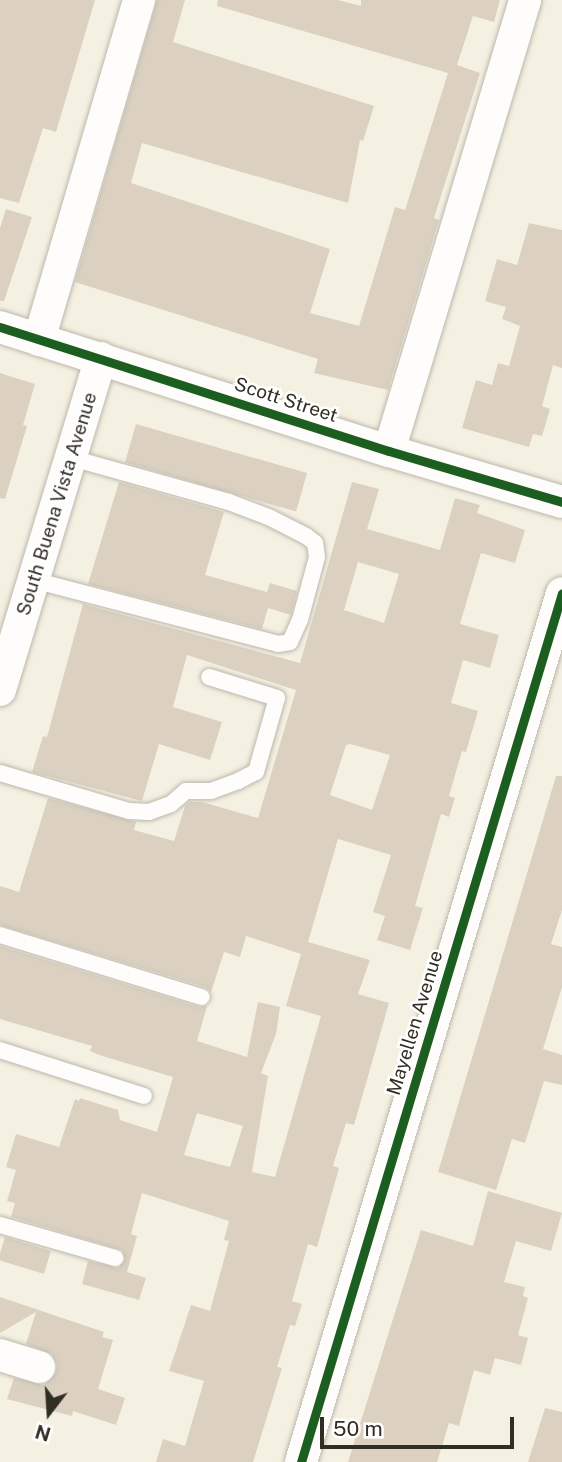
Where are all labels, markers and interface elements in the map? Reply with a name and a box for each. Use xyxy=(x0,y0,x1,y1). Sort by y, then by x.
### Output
street label: Scott Street xyxy=(231,373,341,427)
street label: South Buena Vista Avenue xyxy=(12,389,102,619)
street label: Mayellen Avenue xyxy=(382,948,448,1098)
north arrow xyxy=(14,1378,84,1448)
scale bar xyxy=(324,1402,518,1446)
text: 50 m xyxy=(333,1416,383,1441)
text: N xyxy=(33,1420,53,1446)

